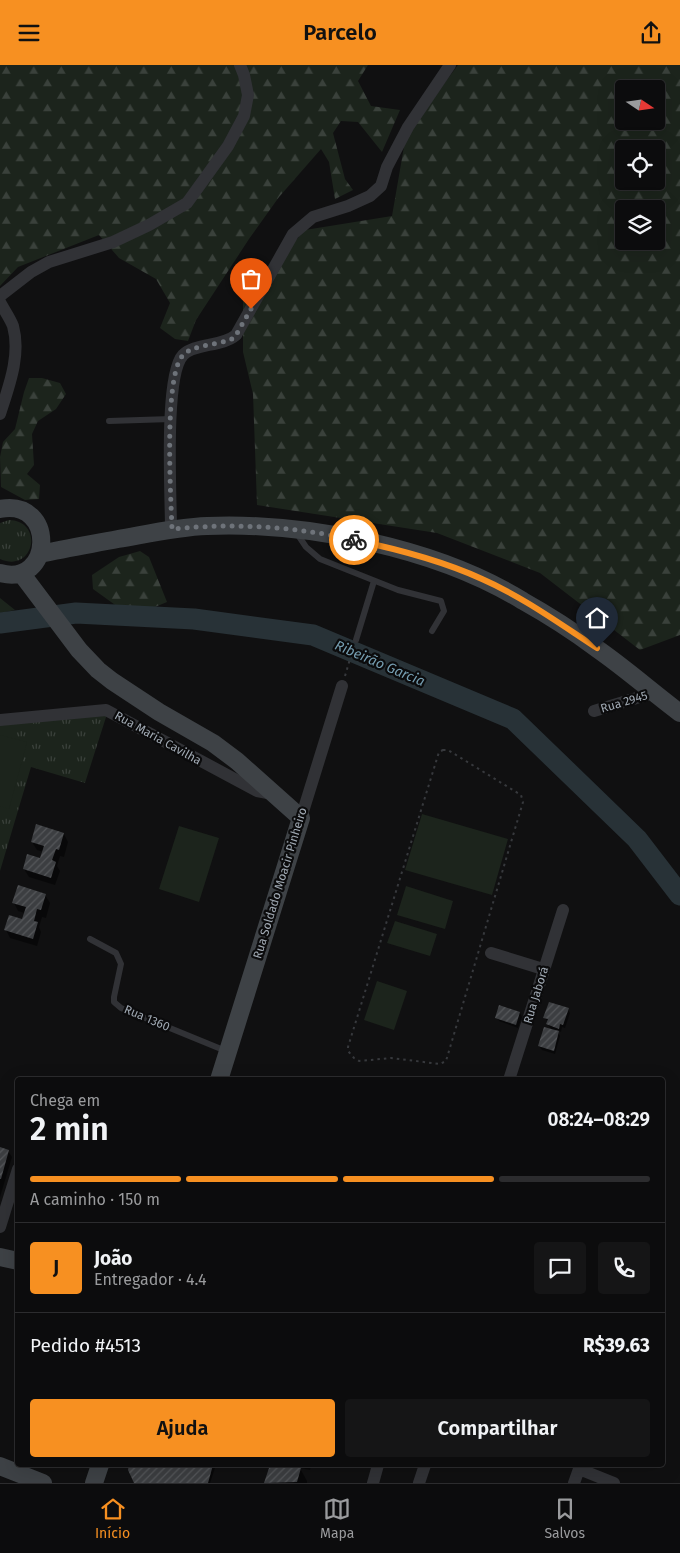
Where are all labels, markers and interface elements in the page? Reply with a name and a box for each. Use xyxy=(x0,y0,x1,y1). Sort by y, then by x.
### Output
icon: menu xyxy=(15,19,43,47)
text: Parcelo xyxy=(303,19,377,46)
icon: share xyxy=(637,19,665,47)
north arrow xyxy=(615,80,665,130)
map controls xyxy=(615,80,665,250)
button: locate xyxy=(615,140,665,190)
button: layers xyxy=(615,200,665,250)
pin xyxy=(230,258,272,309)
icon: bag xyxy=(237,265,265,293)
courier xyxy=(329,515,379,565)
icon: bike xyxy=(340,526,368,554)
pin xyxy=(576,597,618,648)
icon: home xyxy=(583,604,611,632)
water label: Ribeirão Garcia xyxy=(332,637,427,690)
street label: Rua 2945 xyxy=(599,688,649,716)
street label: Rua Maria Cavilha xyxy=(112,708,204,768)
street label: Rua Soldado Moacir Pinheiro xyxy=(250,806,310,960)
street label: Rua Jaborá xyxy=(521,965,551,1025)
street label: Rua 1360 xyxy=(122,1002,172,1034)
text: Chega em xyxy=(30,1091,100,1110)
text: 08:24–08:29 xyxy=(547,1108,650,1131)
text: 2 min xyxy=(30,1110,109,1148)
text: A caminho · 150 m xyxy=(30,1190,160,1209)
button: chat xyxy=(534,1242,586,1294)
button: phone xyxy=(598,1242,650,1294)
text: João xyxy=(94,1247,132,1270)
text: J xyxy=(53,1256,59,1279)
text: Entregador · 4.4 xyxy=(94,1270,206,1289)
text: Pedido #4513 xyxy=(30,1334,141,1357)
text: R$39.63 xyxy=(583,1334,650,1357)
button: Ajuda xyxy=(30,1399,335,1457)
button: Compartilhar xyxy=(345,1399,650,1457)
tab: Início xyxy=(95,1495,130,1542)
tab: Mapa xyxy=(320,1495,354,1542)
tab: Salvos xyxy=(544,1495,585,1542)

